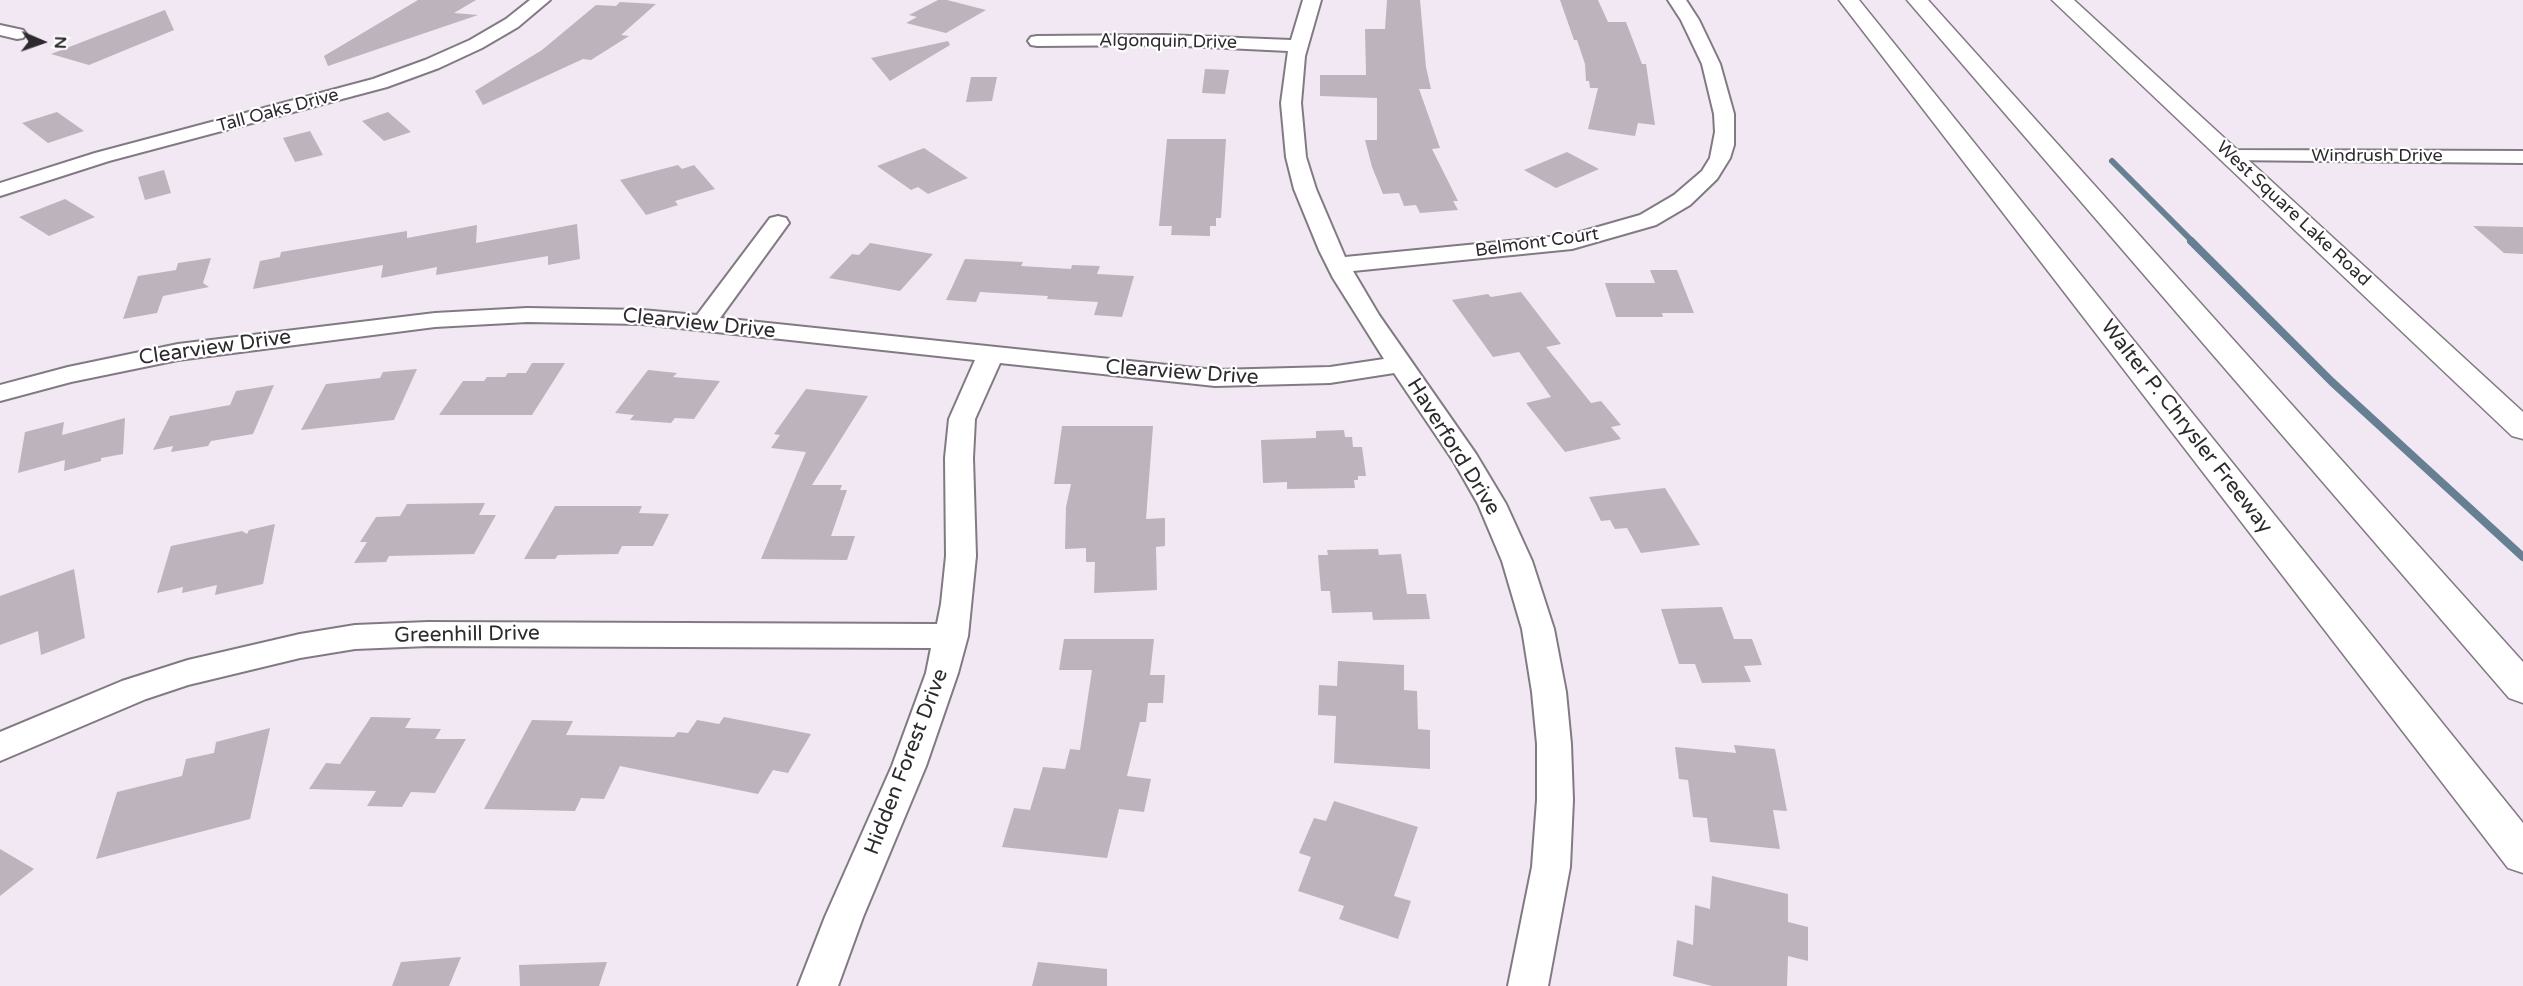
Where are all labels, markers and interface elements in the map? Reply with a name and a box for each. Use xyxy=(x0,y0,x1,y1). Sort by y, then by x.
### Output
north arrow xyxy=(12,12,72,72)
street label: Algonquin Drive xyxy=(1099,30,1237,54)
text: N xyxy=(50,36,70,49)
street label: Tall Oaks Drive xyxy=(215,84,341,138)
street label: West Square Lake Road xyxy=(2211,137,2375,291)
street label: Windrush Drive xyxy=(2311,145,2443,167)
street label: Belmont Court xyxy=(1474,224,1600,262)
street label: Clearview Drive xyxy=(621,303,777,345)
street label: Walter P. Chrysler Freeway xyxy=(2095,315,2277,539)
street label: Clearview Drive xyxy=(137,325,293,371)
street label: Clearview Drive xyxy=(1105,355,1259,391)
street label: Haverford Drive xyxy=(1401,374,1505,520)
street label: Greenhill Drive xyxy=(394,621,540,649)
street label: Hidden Forest Drive xyxy=(860,666,954,858)

